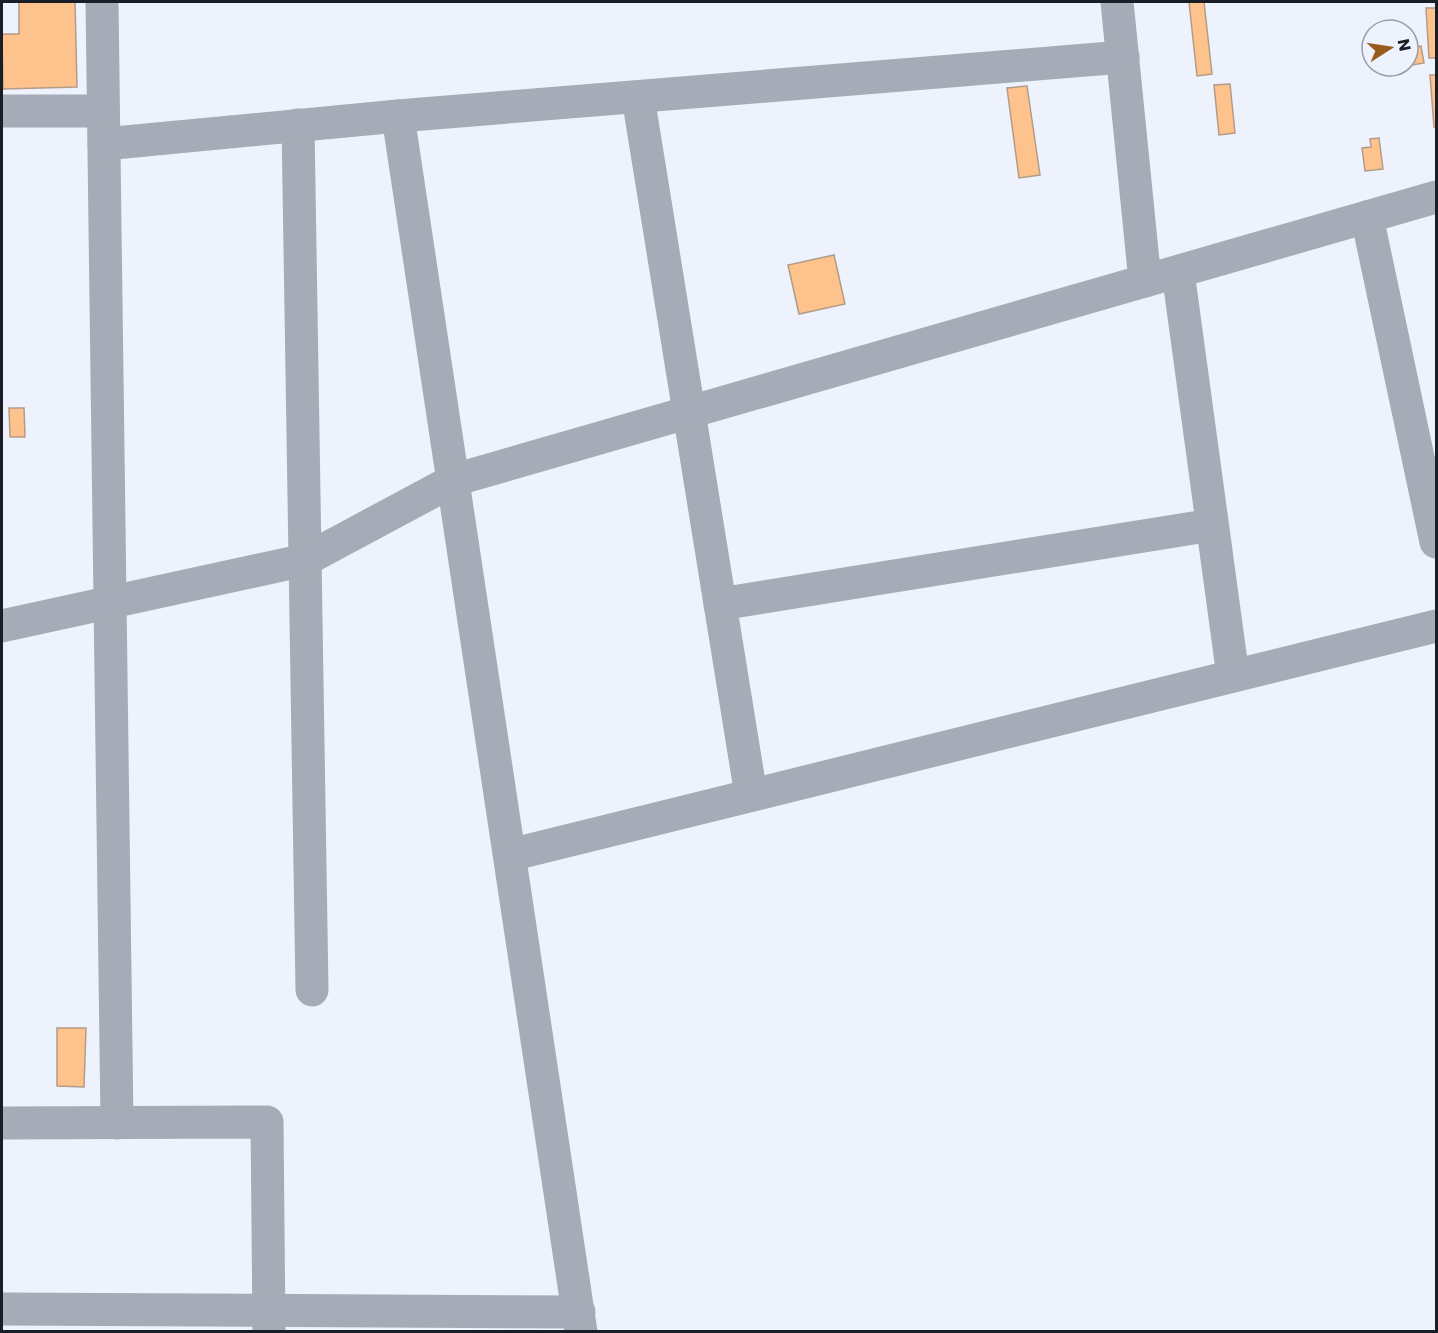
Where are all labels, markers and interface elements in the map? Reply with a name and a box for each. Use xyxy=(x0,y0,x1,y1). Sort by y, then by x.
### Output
north arrow xyxy=(1360,18,1420,78)
text: N xyxy=(1392,37,1417,53)

